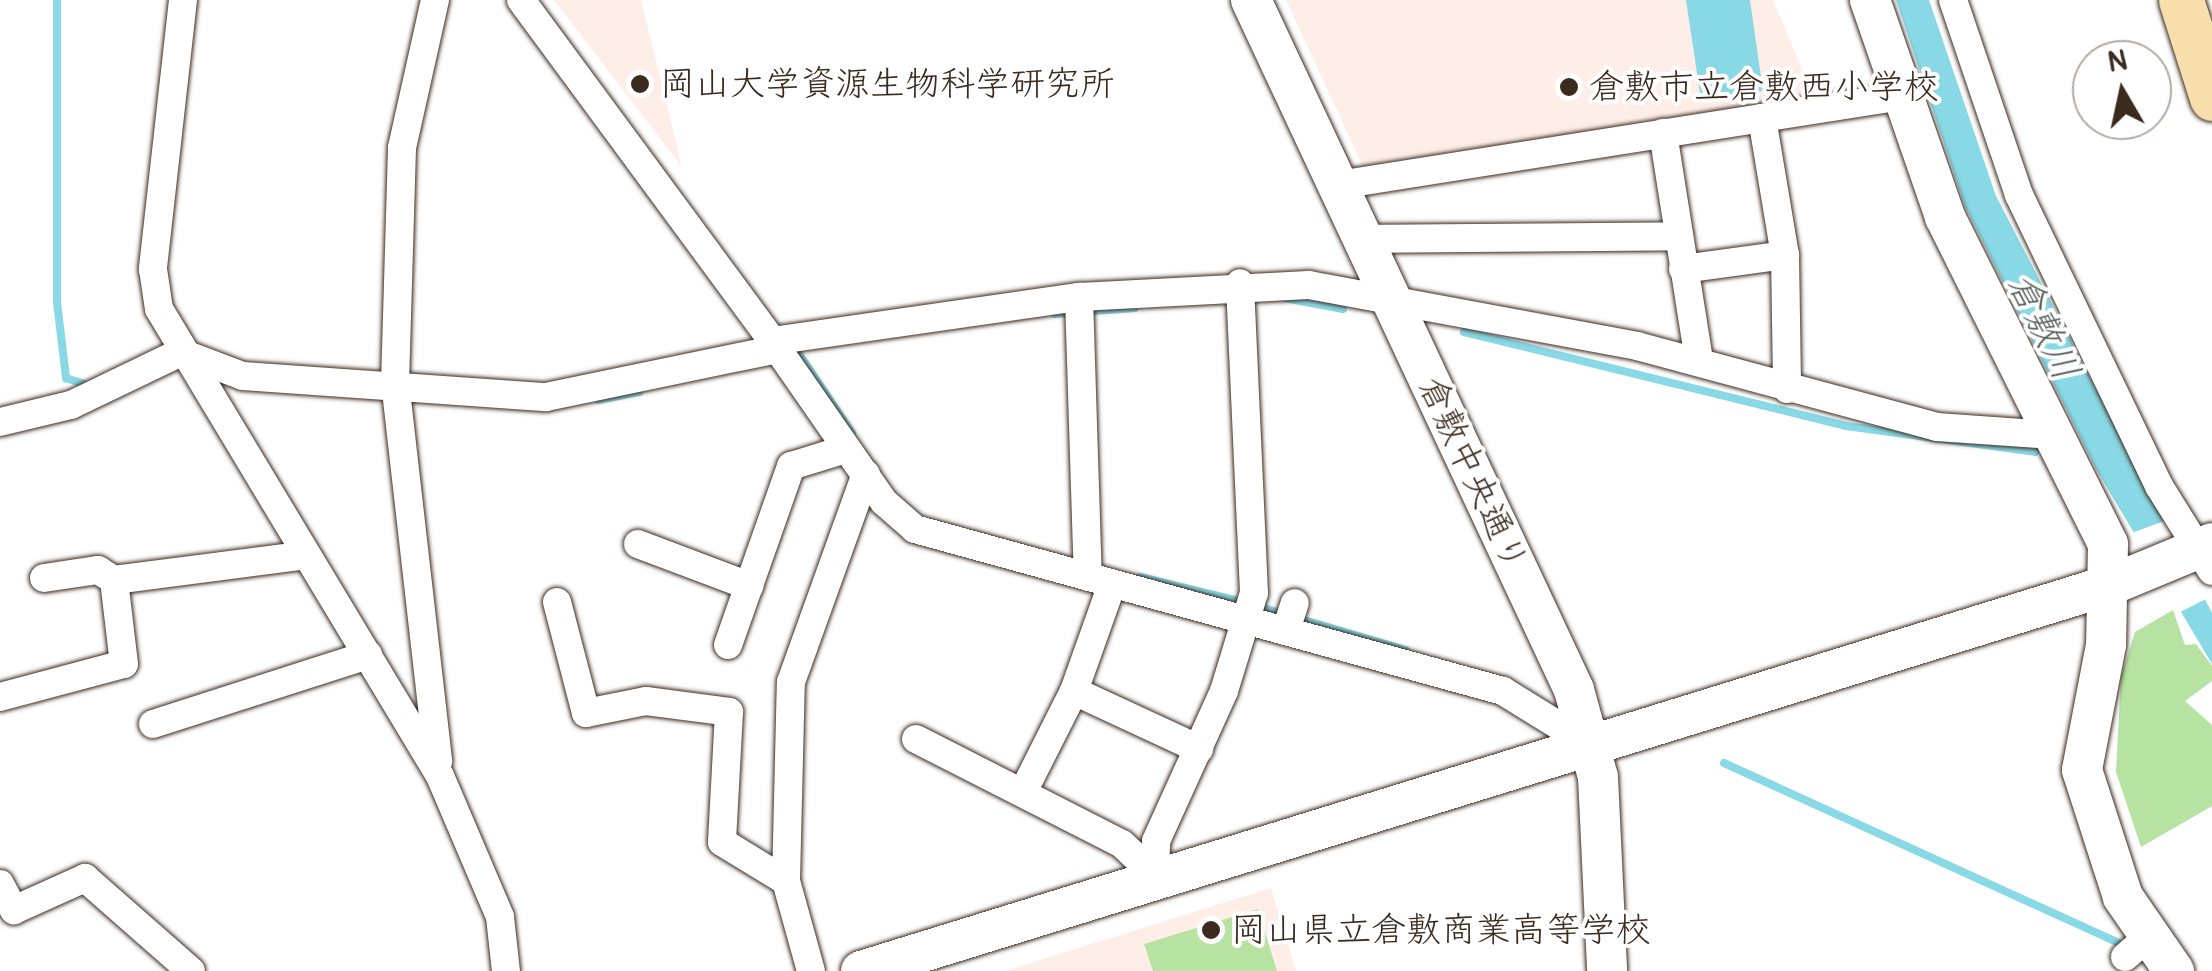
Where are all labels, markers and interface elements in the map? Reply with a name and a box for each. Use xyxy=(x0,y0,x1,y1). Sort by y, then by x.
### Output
north arrow xyxy=(2072,40,2172,140)
text: N xyxy=(2105,43,2130,81)
place label: 岡山大学資源生物科学研究所 xyxy=(660,63,1115,105)
place label: 倉敷市立倉敷西小学校 xyxy=(1589,66,1939,108)
marker: 岡山大学資源生物科学研究所 xyxy=(629,73,651,95)
marker: 倉敷市立倉敷西小学校 xyxy=(1558,76,1580,98)
water label: 倉敷川 xyxy=(1998,266,2088,388)
street label: 倉敷中央通り xyxy=(1410,370,1536,578)
place label: 岡山県立倉敷商業高等学校 xyxy=(1231,909,1651,951)
marker: 岡山県立倉敷商業高等学校 xyxy=(1200,919,1222,941)

